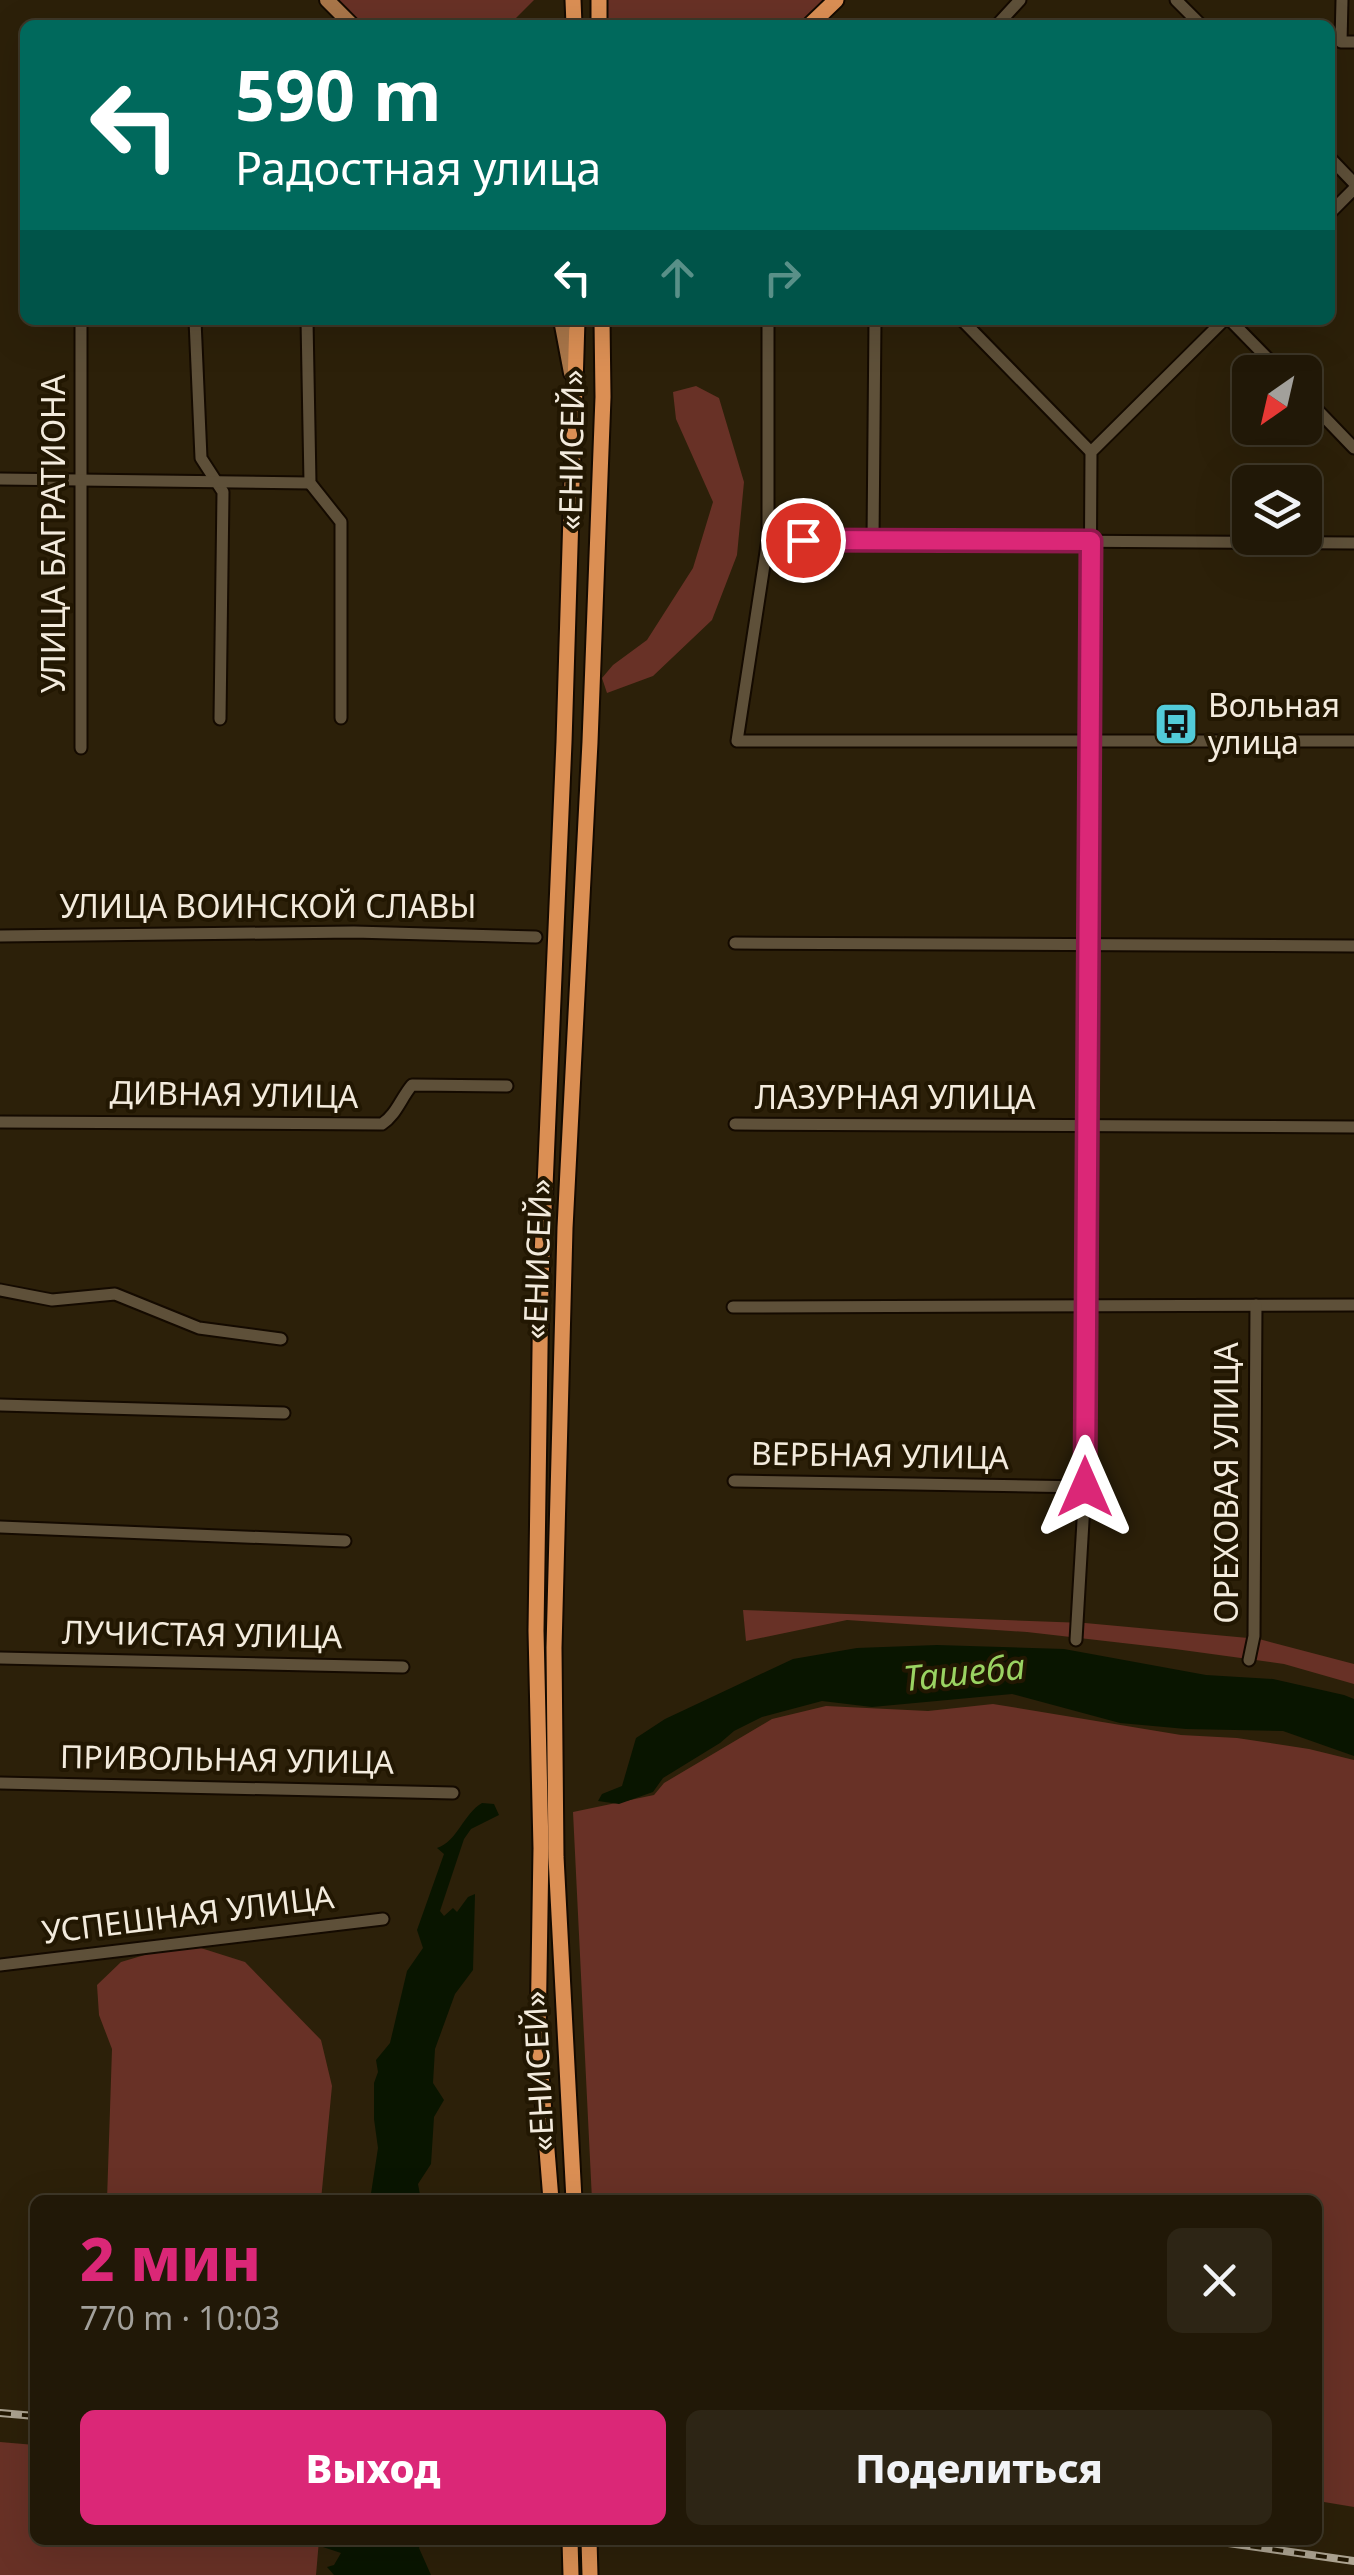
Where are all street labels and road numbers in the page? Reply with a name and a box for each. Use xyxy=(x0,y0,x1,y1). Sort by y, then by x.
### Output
street label: «ЕНИСЕЙ» xyxy=(548,369,593,531)
street label: УЛИЦА БАГРАТИОНА xyxy=(31,374,74,693)
street label: УЛИЦА ВОИНСКОЙ СЛАВЫ xyxy=(60,884,476,927)
street label: ДИВНАЯ УЛИЦА xyxy=(109,1070,359,1117)
street label: ЛАЗУРНАЯ УЛИЦА xyxy=(755,1075,1036,1118)
street label: «ЕНИСЕЙ» xyxy=(512,1178,561,1340)
street label: ОРЕХОВАЯ УЛИЦА xyxy=(1204,1342,1247,1624)
street label: ВЕРБНАЯ УЛИЦА xyxy=(751,1431,1010,1478)
street label: ЛУЧИСТАЯ УЛИЦА xyxy=(61,1610,343,1657)
street label: ПРИВОЛЬНАЯ УЛИЦА xyxy=(60,1734,395,1783)
street label: УСПЕШНАЯ УЛИЦА xyxy=(39,1874,337,1953)
street label: «ЕНИСЕЙ» xyxy=(512,1990,563,2152)

